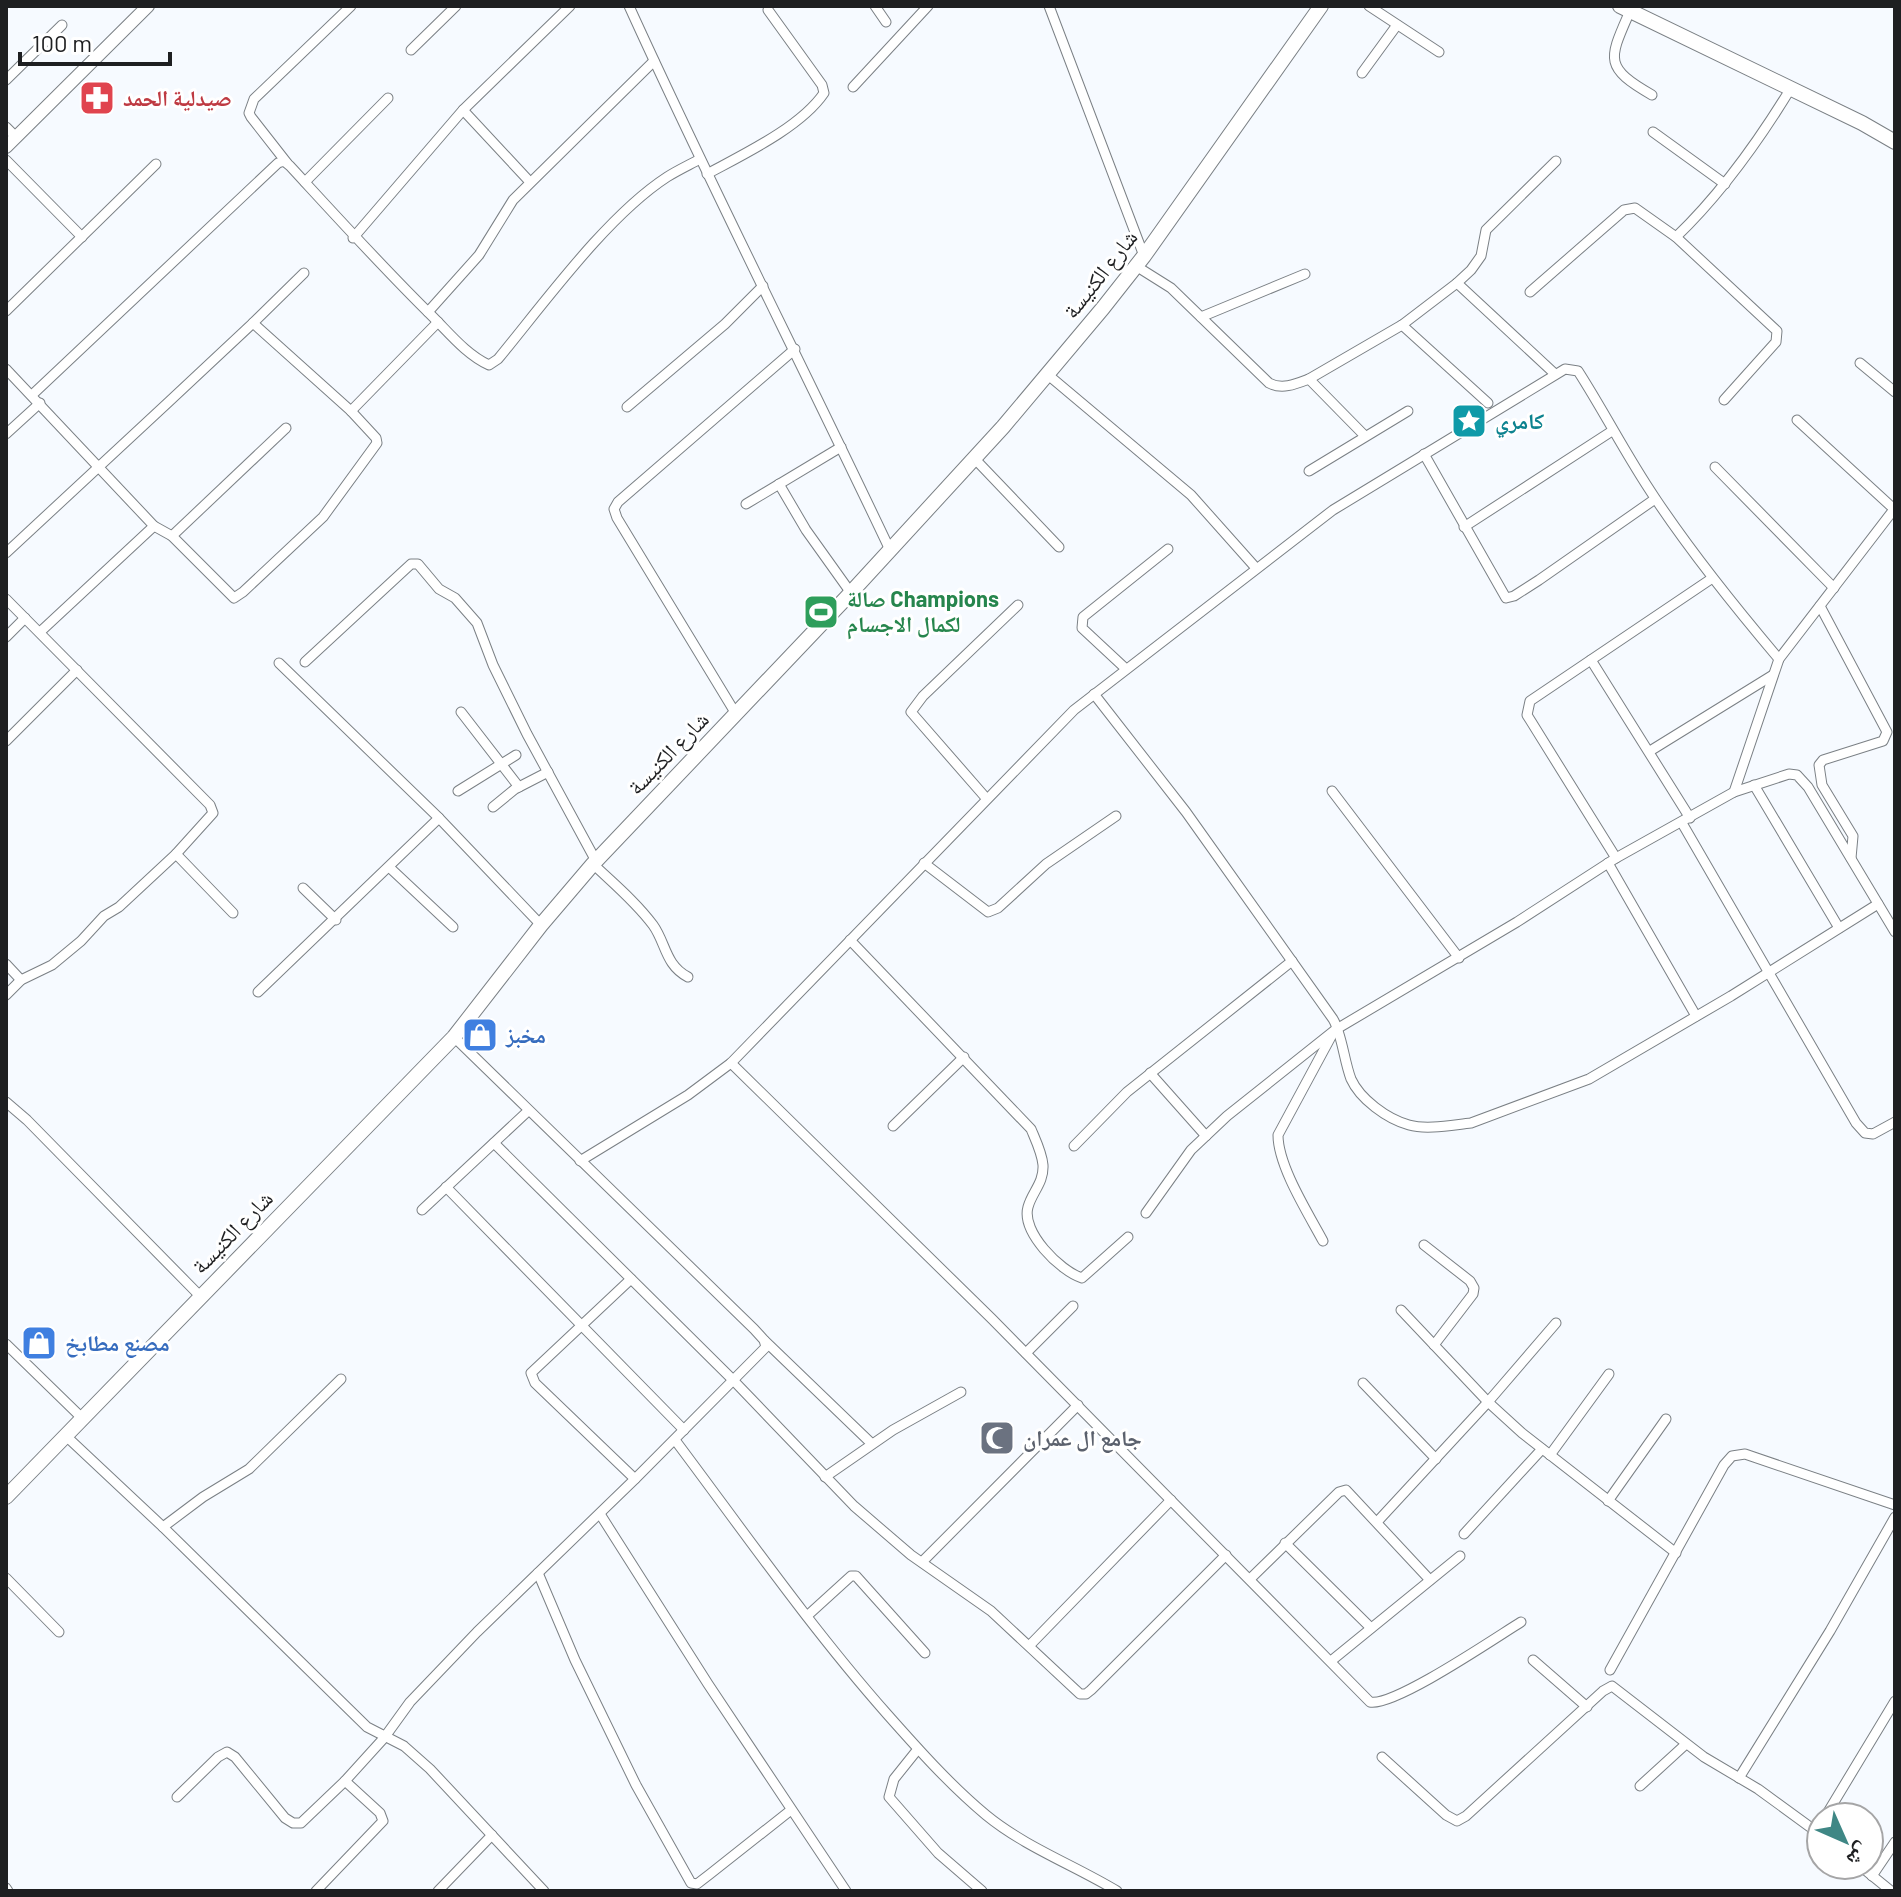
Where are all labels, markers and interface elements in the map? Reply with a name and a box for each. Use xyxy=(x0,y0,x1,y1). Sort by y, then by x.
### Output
scale bar xyxy=(20,16,170,66)
text: 100 m xyxy=(32,28,92,57)
pharmacy icon: صيدلية الحمد xyxy=(78,79,116,117)
place label: صيدلية الحمد xyxy=(123,84,232,111)
street label: شارع الكنيسة xyxy=(1057,224,1143,324)
place icon: كامري xyxy=(1450,402,1488,440)
place label: كامري xyxy=(1495,407,1544,438)
place label: صالة Champions لكمال الاجسام xyxy=(847,585,999,640)
sports icon: صالة Champions لكمال الاجسام xyxy=(802,593,840,631)
street label: شارع الكنيسة xyxy=(621,705,715,801)
shop icon: مخبز xyxy=(461,1016,499,1054)
place label: مخبز xyxy=(505,1021,546,1049)
street label: شارع الكنيسة xyxy=(185,1184,279,1280)
shop icon: مصنع مطابخ xyxy=(20,1324,58,1362)
place label: مصنع مطابخ xyxy=(65,1329,170,1358)
mosque icon: جامع ال عمران xyxy=(978,1419,1016,1457)
place label: جامع ال عمران xyxy=(1023,1424,1142,1453)
north arrow xyxy=(1805,1801,1885,1881)
text: ش xyxy=(1841,1837,1877,1873)

